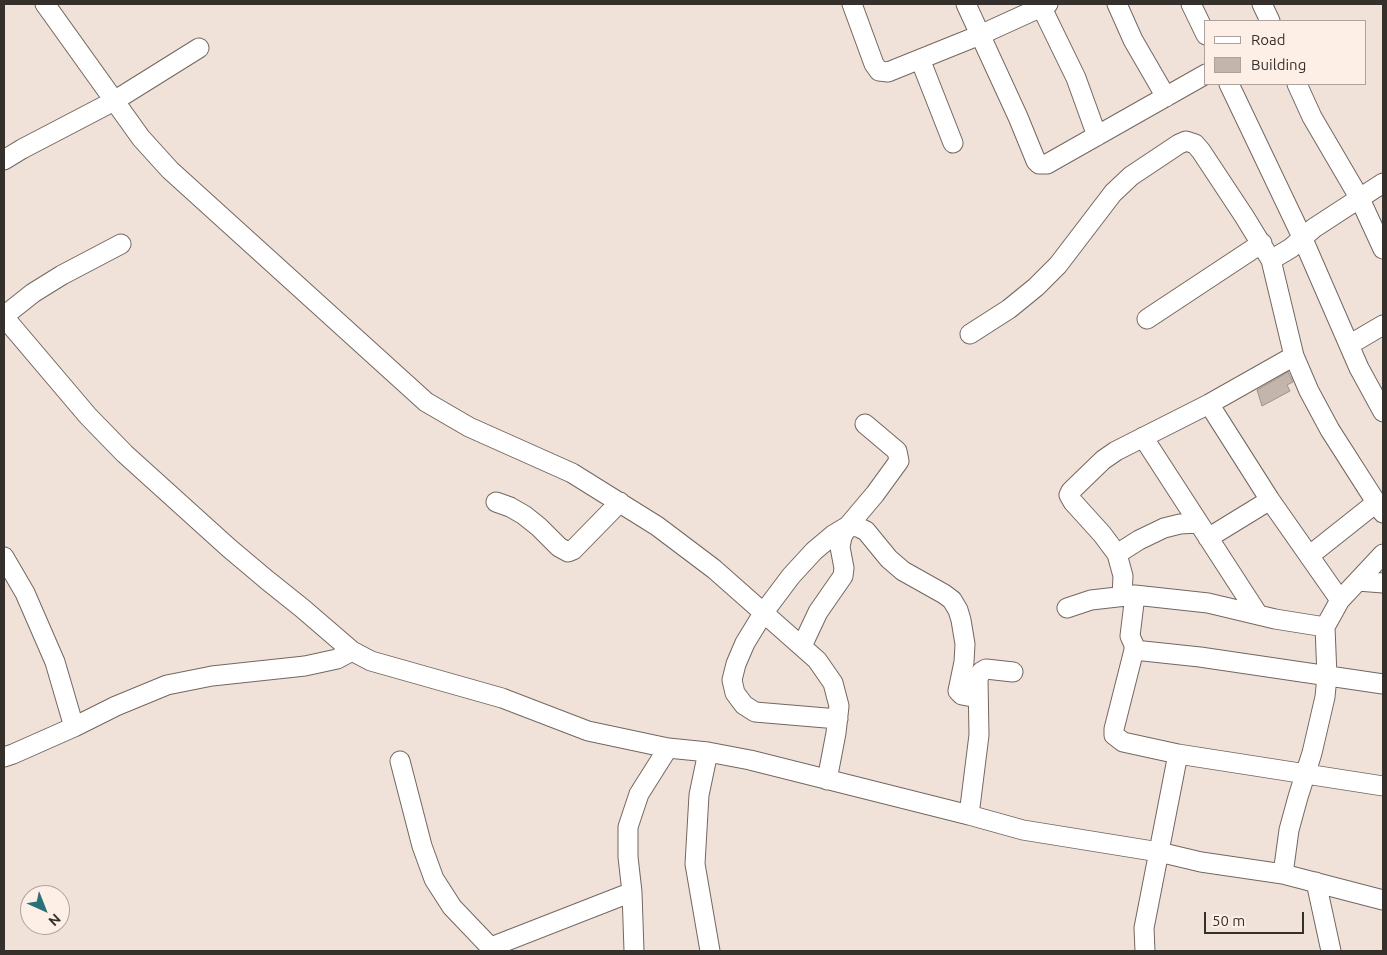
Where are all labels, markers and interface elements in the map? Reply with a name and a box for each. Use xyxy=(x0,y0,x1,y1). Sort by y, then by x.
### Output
legend xyxy=(1204,20,1367,85)
text: Road xyxy=(1251,31,1286,48)
text: Building xyxy=(1251,56,1306,73)
north arrow xyxy=(20,885,70,935)
scale bar xyxy=(1207,902,1307,934)
text: N xyxy=(45,911,64,929)
text: 50 m xyxy=(1212,912,1245,929)

